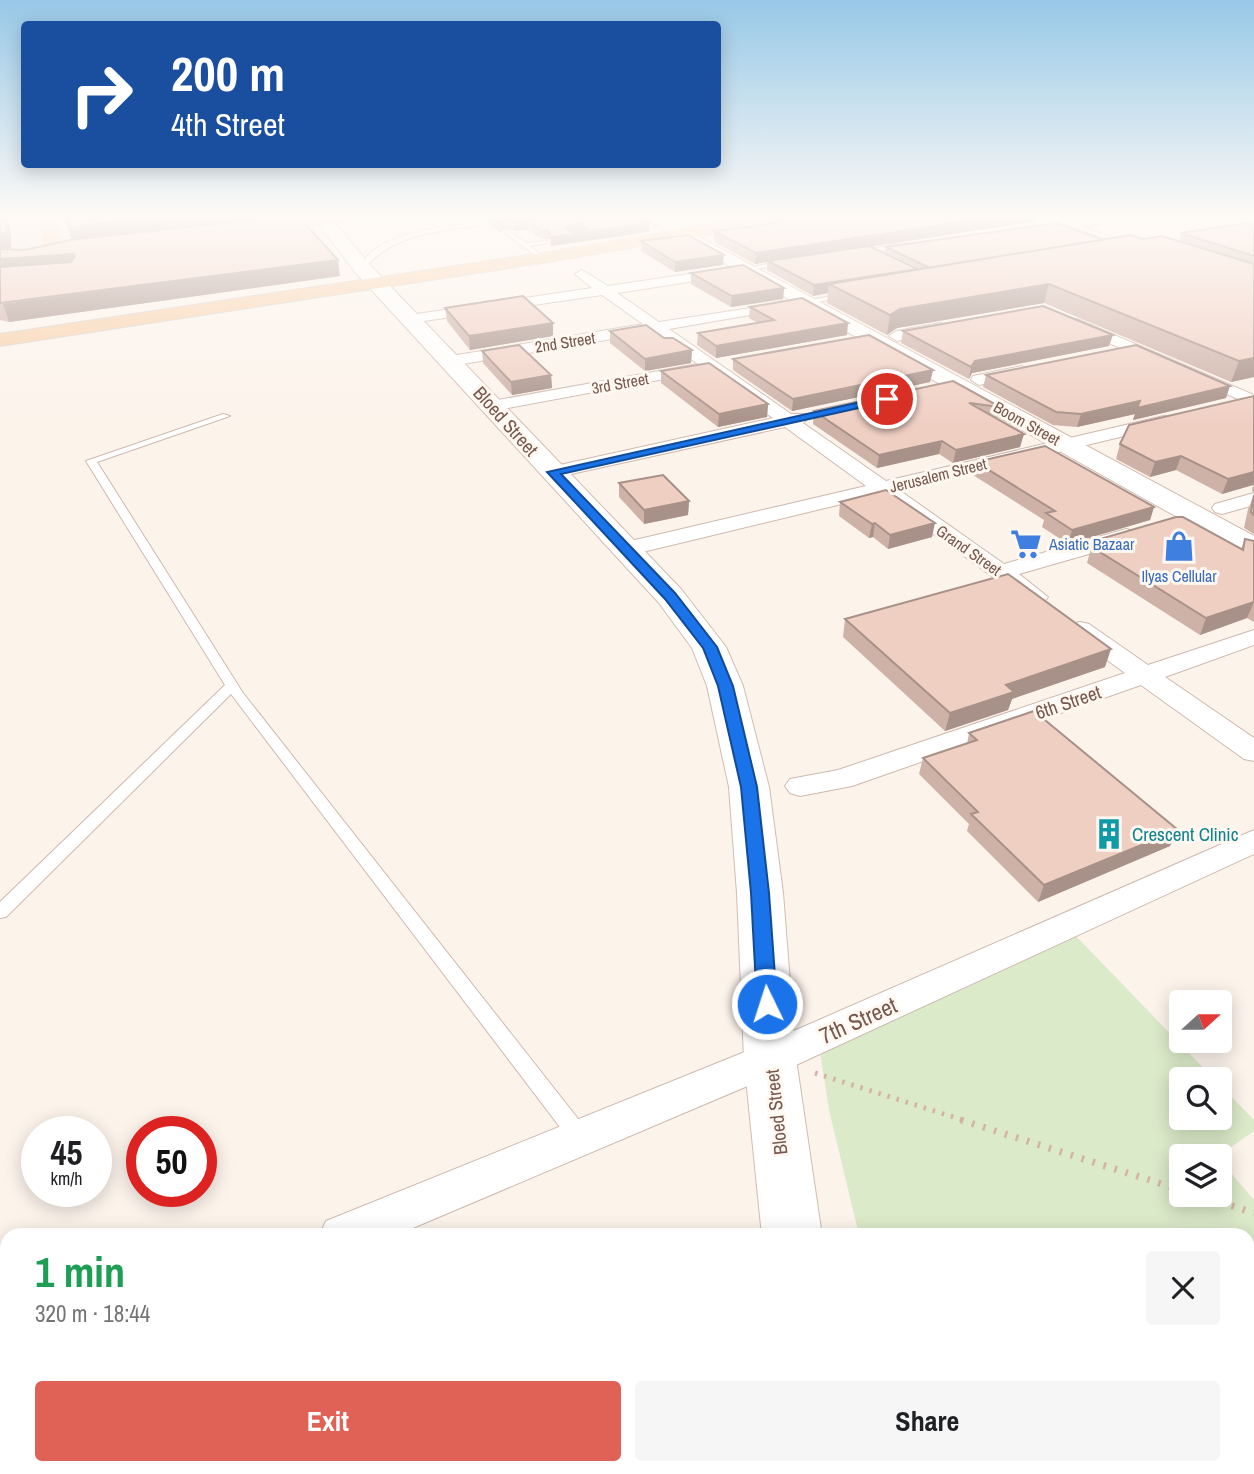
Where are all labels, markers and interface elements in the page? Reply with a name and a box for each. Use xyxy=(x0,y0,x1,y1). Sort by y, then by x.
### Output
text: 200 m xyxy=(171,40,285,106)
icon: right xyxy=(56,49,147,140)
text: 4th Street xyxy=(171,103,285,146)
street label: 2nd Street xyxy=(533,326,597,358)
street label: 3rd Street xyxy=(590,367,651,399)
pin xyxy=(857,369,917,429)
street label: Bloed Street xyxy=(468,380,545,462)
icon: arrive xyxy=(868,380,906,418)
street label: Boom Street xyxy=(990,396,1065,450)
street label: Jerusalem Street xyxy=(887,452,989,498)
street label: Grand Street xyxy=(932,519,1006,581)
supermarket icon: Asiatic Bazaar xyxy=(1009,527,1043,561)
shop icon: Ilyas Cellular xyxy=(1162,529,1196,563)
place label: Asiatic Bazaar xyxy=(1048,533,1135,555)
place label: Ilyas Cellular xyxy=(1141,565,1217,587)
street label: 6th Street xyxy=(1032,678,1105,725)
building icon: Crescent Clinic xyxy=(1092,817,1126,851)
place label: Crescent Clinic xyxy=(1132,821,1239,847)
position arrow xyxy=(730,967,804,1041)
street label: 7th Street xyxy=(814,989,902,1051)
north arrow xyxy=(1169,990,1232,1054)
map controls xyxy=(1169,990,1232,1207)
street label: Bloed Street xyxy=(759,1067,793,1156)
button: search xyxy=(1169,1067,1232,1130)
speed limit sign: 50 xyxy=(126,1116,217,1207)
text: 45 xyxy=(51,1129,82,1176)
button: layers xyxy=(1169,1144,1232,1207)
text: km/h xyxy=(51,1166,83,1191)
text: 1 min xyxy=(35,1244,125,1300)
button: close xyxy=(1146,1251,1220,1325)
text: 320 m · 18:44 xyxy=(35,1298,150,1329)
button: Exit xyxy=(35,1381,621,1461)
button: Share xyxy=(635,1381,1220,1461)

